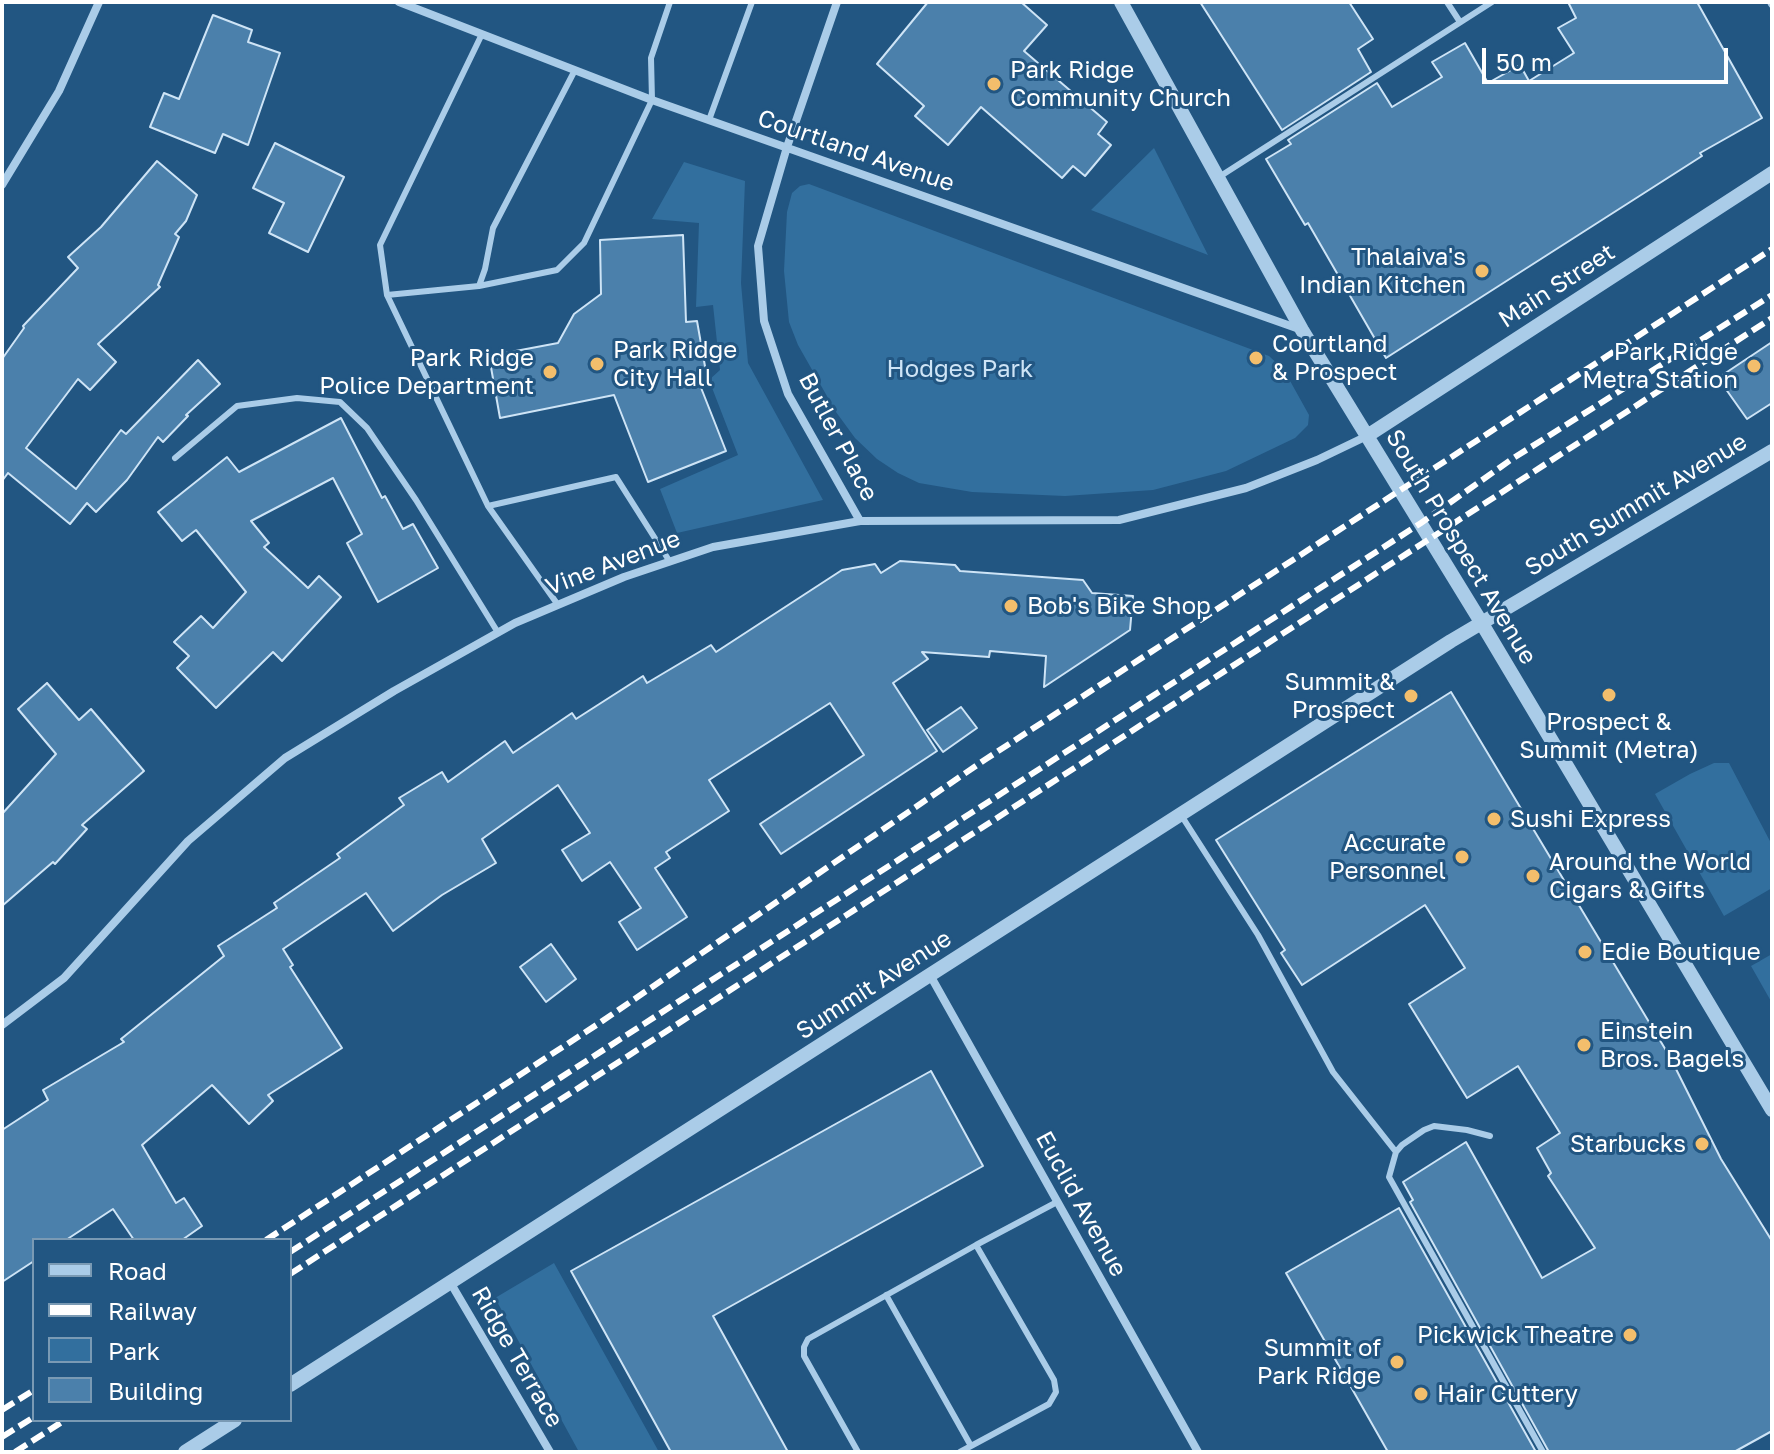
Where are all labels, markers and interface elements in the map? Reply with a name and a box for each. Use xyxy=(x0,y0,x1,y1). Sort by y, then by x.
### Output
scale bar xyxy=(1486,32,1732,82)
text: 50 m xyxy=(1496,47,1552,76)
place label: Park Ridge Community Church xyxy=(1010,56,1231,112)
marker: Park Ridge Community Church xyxy=(985,75,1003,93)
street label: Courtland Avenue xyxy=(754,104,958,198)
street label: Main Street xyxy=(1494,238,1620,334)
place label: Thalaiva's Indian Kitchen xyxy=(1299,243,1466,299)
marker: Thalaiva's Indian Kitchen xyxy=(1473,262,1491,280)
place label: Courtland & Prospect xyxy=(1272,330,1397,386)
place label: Park Ridge City Hall xyxy=(613,336,737,392)
place label: Park Ridge Metra Station xyxy=(1582,338,1738,394)
place label: Park Ridge Police Department xyxy=(319,344,534,400)
marker: Courtland & Prospect xyxy=(1247,349,1265,367)
marker: Park Ridge City Hall xyxy=(588,355,606,373)
park label: Hodges Park xyxy=(887,355,1033,383)
marker: Park Ridge Metra Station xyxy=(1745,357,1763,375)
marker: Park Ridge Police Department xyxy=(541,363,559,381)
street label: Butler Place xyxy=(792,368,884,506)
street label: South Prospect Avenue xyxy=(1379,424,1543,670)
street label: South Summit Avenue xyxy=(1520,427,1752,583)
street label: Vine Avenue xyxy=(542,524,684,602)
place label: Bob's Bike Shop xyxy=(1027,592,1211,620)
marker: Bob's Bike Shop xyxy=(1002,597,1020,615)
place label: Summit & Prospect xyxy=(1285,668,1395,724)
marker: Prospect & Summit (Metra) xyxy=(1600,686,1618,704)
marker: Summit & Prospect xyxy=(1402,687,1420,705)
place label: Prospect & Summit (Metra) xyxy=(1519,708,1699,764)
place label: Sushi Express xyxy=(1510,805,1671,833)
marker: Sushi Express xyxy=(1485,810,1503,828)
place label: Accurate Personnel xyxy=(1329,829,1446,885)
marker: Accurate Personnel xyxy=(1453,848,1471,866)
place label: Around the World Cigars & Gifts xyxy=(1549,848,1751,904)
marker: Around the World Cigars & Gifts xyxy=(1524,867,1542,885)
street label: Summit Avenue xyxy=(791,924,957,1046)
place label: Edie Boutique xyxy=(1601,938,1761,966)
marker: Edie Boutique xyxy=(1576,943,1594,961)
place label: Einstein Bros. Bagels xyxy=(1600,1017,1744,1073)
marker: Einstein Bros. Bagels xyxy=(1575,1036,1593,1054)
street label: Euclid Avenue xyxy=(1029,1126,1133,1282)
place label: Starbucks xyxy=(1570,1130,1686,1158)
marker: Starbucks xyxy=(1693,1135,1711,1153)
legend xyxy=(32,1238,292,1422)
text: Road xyxy=(108,1256,167,1285)
street label: Ridge Terrace xyxy=(465,1281,569,1433)
text: Railway xyxy=(108,1296,197,1325)
place label: Pickwick Theatre xyxy=(1417,1321,1614,1349)
marker: Pickwick Theatre xyxy=(1621,1326,1639,1344)
place label: Summit of Park Ridge xyxy=(1257,1334,1381,1390)
text: Park xyxy=(108,1336,160,1365)
marker: Summit of Park Ridge xyxy=(1388,1353,1406,1371)
text: Building xyxy=(108,1376,203,1405)
place label: Hair Cuttery xyxy=(1437,1380,1578,1408)
marker: Hair Cuttery xyxy=(1412,1385,1430,1403)

